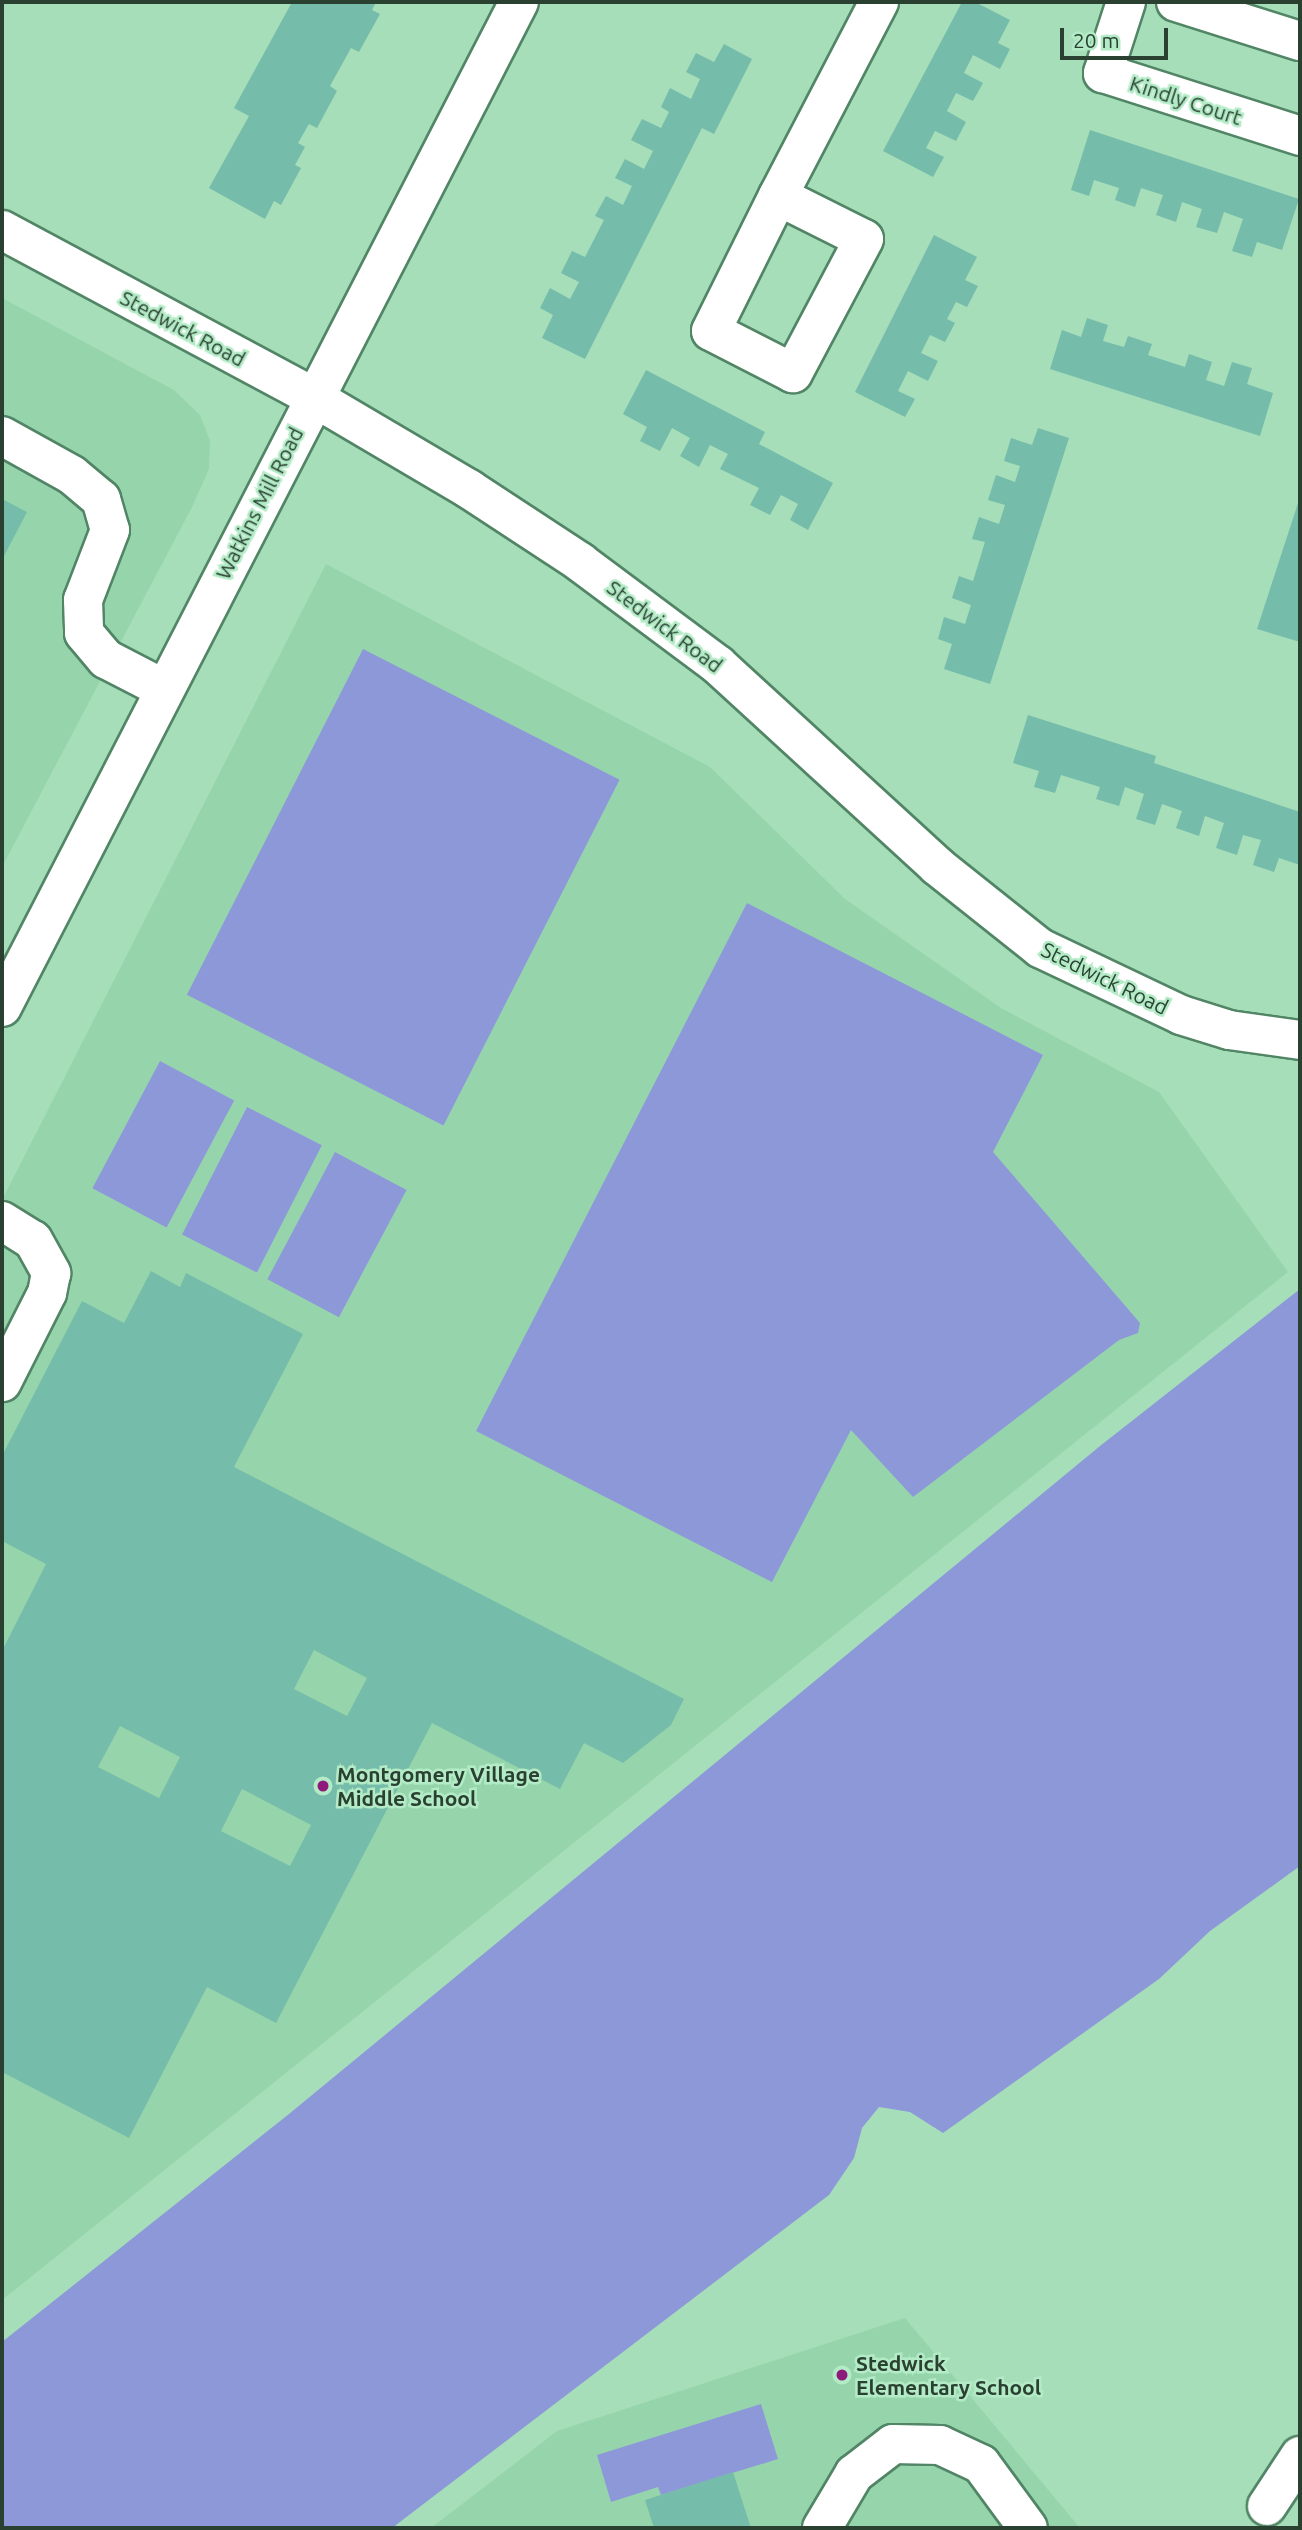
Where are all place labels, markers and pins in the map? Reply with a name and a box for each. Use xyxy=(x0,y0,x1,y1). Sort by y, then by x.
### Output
place label: Montgomery Village Middle School xyxy=(337,1761,540,1811)
marker: Montgomery Village Middle School xyxy=(315,1778,331,1794)
place label: Stedwick Elementary School xyxy=(856,2350,1041,2400)
marker: Stedwick Elementary School xyxy=(834,2367,850,2383)

